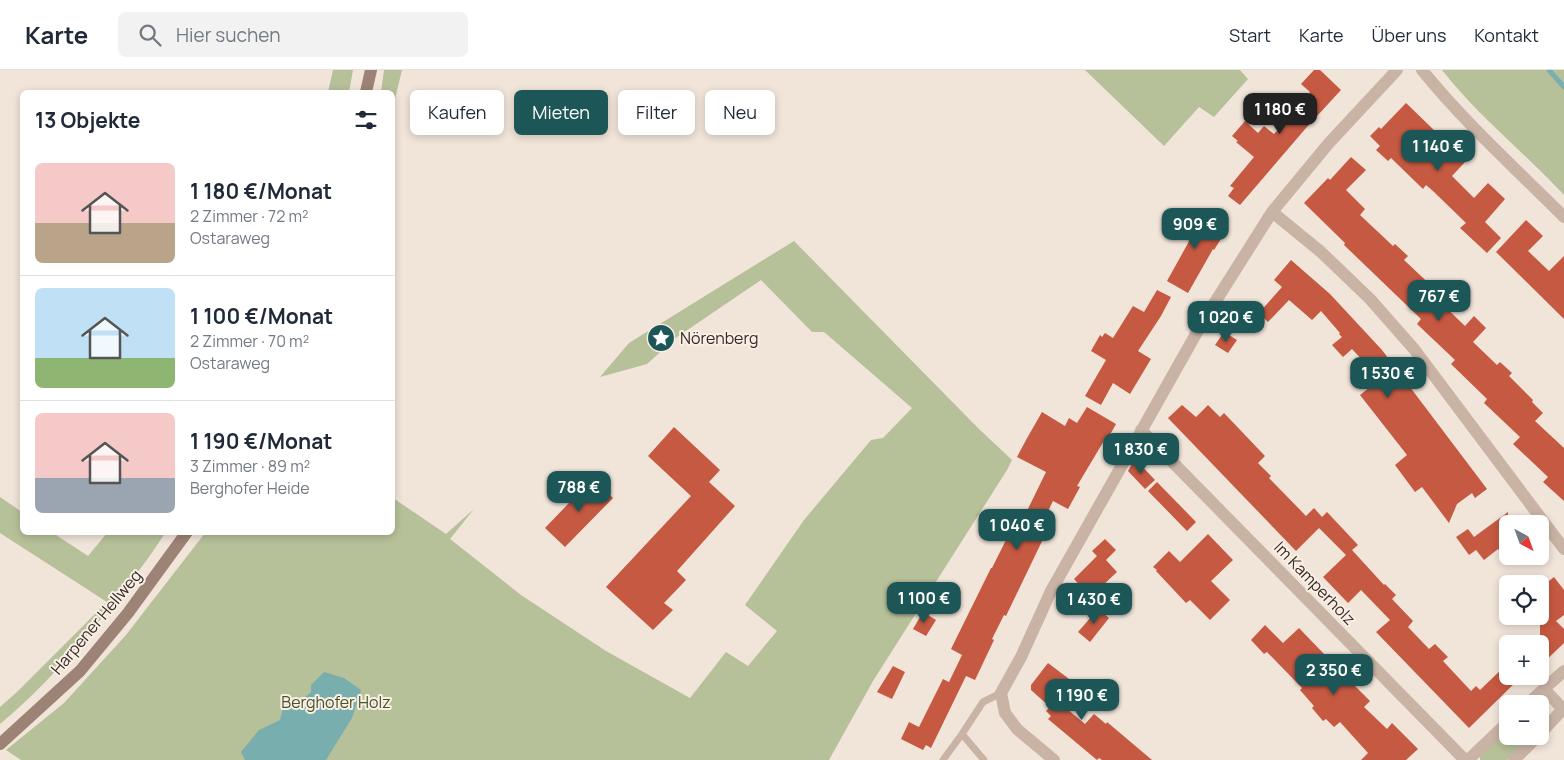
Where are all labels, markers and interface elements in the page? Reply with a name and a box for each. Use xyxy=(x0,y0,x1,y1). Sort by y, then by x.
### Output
search box xyxy=(118,12,468,57)
text: Karte xyxy=(25,18,88,51)
icon: search xyxy=(136,21,164,49)
text: Hier suchen xyxy=(176,22,280,48)
text: Start xyxy=(1229,23,1271,47)
text: Karte xyxy=(1299,23,1344,47)
text: Über uns xyxy=(1372,23,1446,47)
text: Kontakt xyxy=(1474,23,1539,47)
chip: Kaufen xyxy=(410,90,504,135)
chip: Mieten xyxy=(514,90,608,135)
chip: Filter xyxy=(618,90,695,135)
chip: Neu xyxy=(705,90,775,135)
pin: 1 180 € xyxy=(1234,92,1326,135)
text: 1 180 € xyxy=(1254,98,1306,120)
text: 13 Objekte xyxy=(35,106,140,134)
icon: filters xyxy=(352,106,380,134)
pin: 1 140 € xyxy=(1392,129,1484,172)
text: 1 140 € xyxy=(1412,135,1464,157)
text: 1 180 €/Monat xyxy=(190,177,332,205)
icon: home xyxy=(75,183,135,243)
text: 2 Zimmer · 72 m² xyxy=(190,205,308,227)
pin: 909 € xyxy=(1160,208,1230,250)
text: 909 € xyxy=(1173,213,1217,235)
text: Ostaraweg xyxy=(190,227,270,249)
pin: 767 € xyxy=(1404,280,1474,322)
text: 767 € xyxy=(1418,285,1460,307)
pin: 1 020 € xyxy=(1180,300,1272,343)
text: 1 100 €/Monat xyxy=(190,302,333,330)
text: 1 020 € xyxy=(1199,306,1253,328)
icon: home xyxy=(75,308,135,368)
place icon: Nörenberg xyxy=(646,323,676,353)
place label: Nörenberg xyxy=(680,327,758,349)
text: 2 Zimmer · 70 m² xyxy=(190,330,309,352)
text: Ostaraweg xyxy=(190,352,270,374)
pin: 1 530 € xyxy=(1342,356,1434,399)
text: 1 530 € xyxy=(1361,362,1415,384)
text: 1 190 €/Monat xyxy=(190,427,332,455)
pin: 1 830 € xyxy=(1095,432,1187,475)
icon: home xyxy=(75,433,135,493)
text: 1 830 € xyxy=(1114,438,1168,460)
text: 3 Zimmer · 89 m² xyxy=(190,455,310,477)
pin: 788 € xyxy=(544,470,614,513)
text: 788 € xyxy=(558,476,600,498)
text: Berghofer Heide xyxy=(190,477,310,499)
pin: 1 040 € xyxy=(971,508,1063,551)
text: 1 040 € xyxy=(989,514,1045,536)
north arrow xyxy=(1499,515,1549,565)
map controls xyxy=(1499,515,1549,745)
street label: Im Kamperholz xyxy=(1269,536,1361,630)
street label: Harpener Hellweg xyxy=(46,565,146,679)
button: locate xyxy=(1499,575,1549,625)
pin: 1 100 € xyxy=(878,582,970,624)
pin: 1 430 € xyxy=(1048,582,1140,625)
text: 1 100 € xyxy=(898,587,950,609)
text: 1 430 € xyxy=(1067,588,1121,610)
button: + xyxy=(1499,635,1549,685)
pin: 2 350 € xyxy=(1288,654,1380,696)
text: 2 350 € xyxy=(1306,659,1362,681)
pin: 1 190 € xyxy=(1036,678,1128,721)
text: 1 190 € xyxy=(1056,684,1108,706)
park label: Berghofer Holz xyxy=(281,691,391,713)
button: − xyxy=(1499,695,1549,745)

